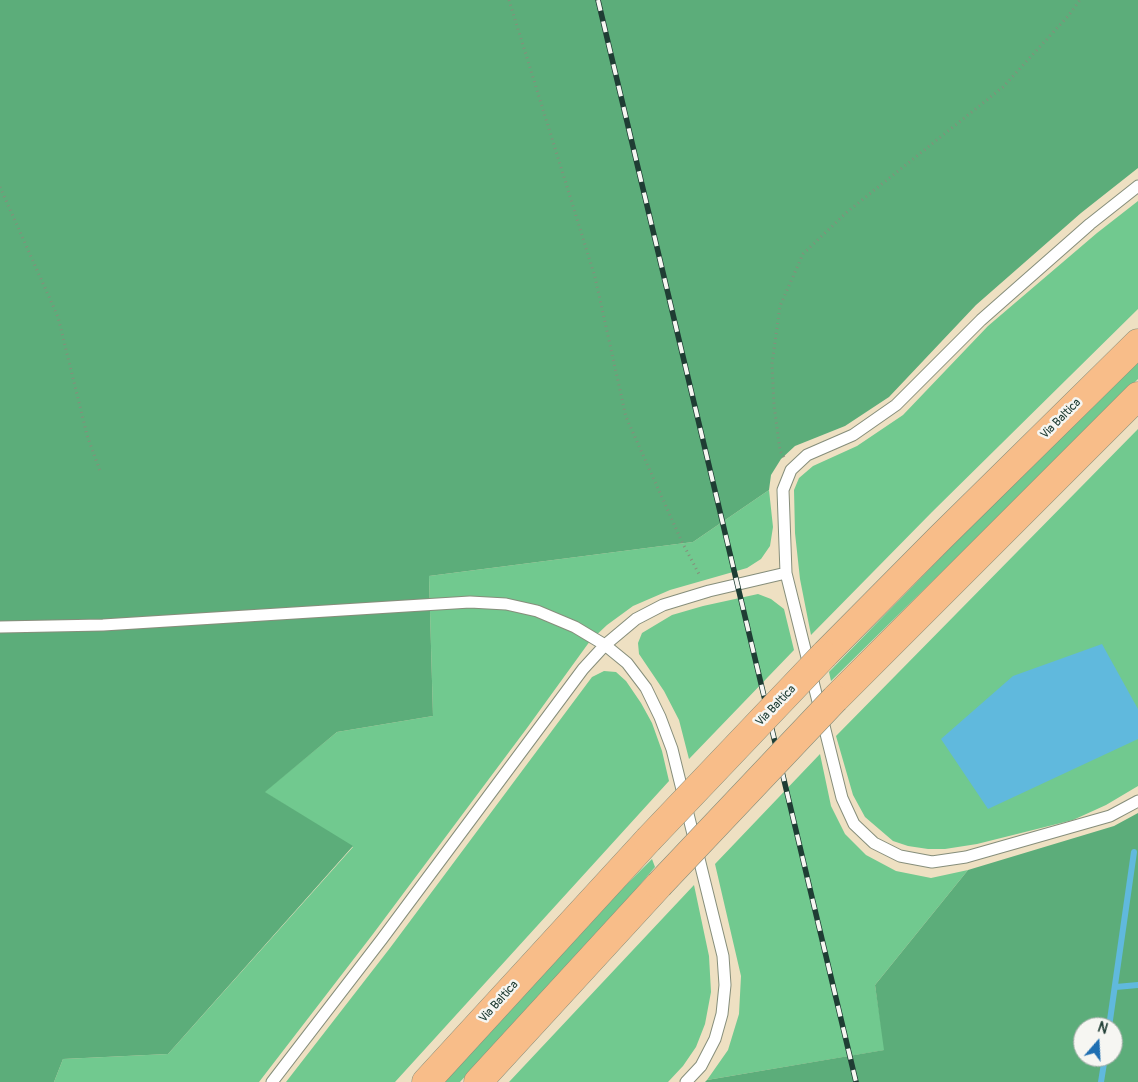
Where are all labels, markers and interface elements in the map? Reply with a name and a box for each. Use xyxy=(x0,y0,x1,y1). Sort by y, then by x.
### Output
street label: Via Baltica xyxy=(1038,396,1084,442)
street label: Via Baltica xyxy=(753,683,799,729)
street label: Via Baltica xyxy=(476,978,522,1026)
north arrow xyxy=(1073,1017,1123,1067)
text: N xyxy=(1095,1019,1110,1038)

